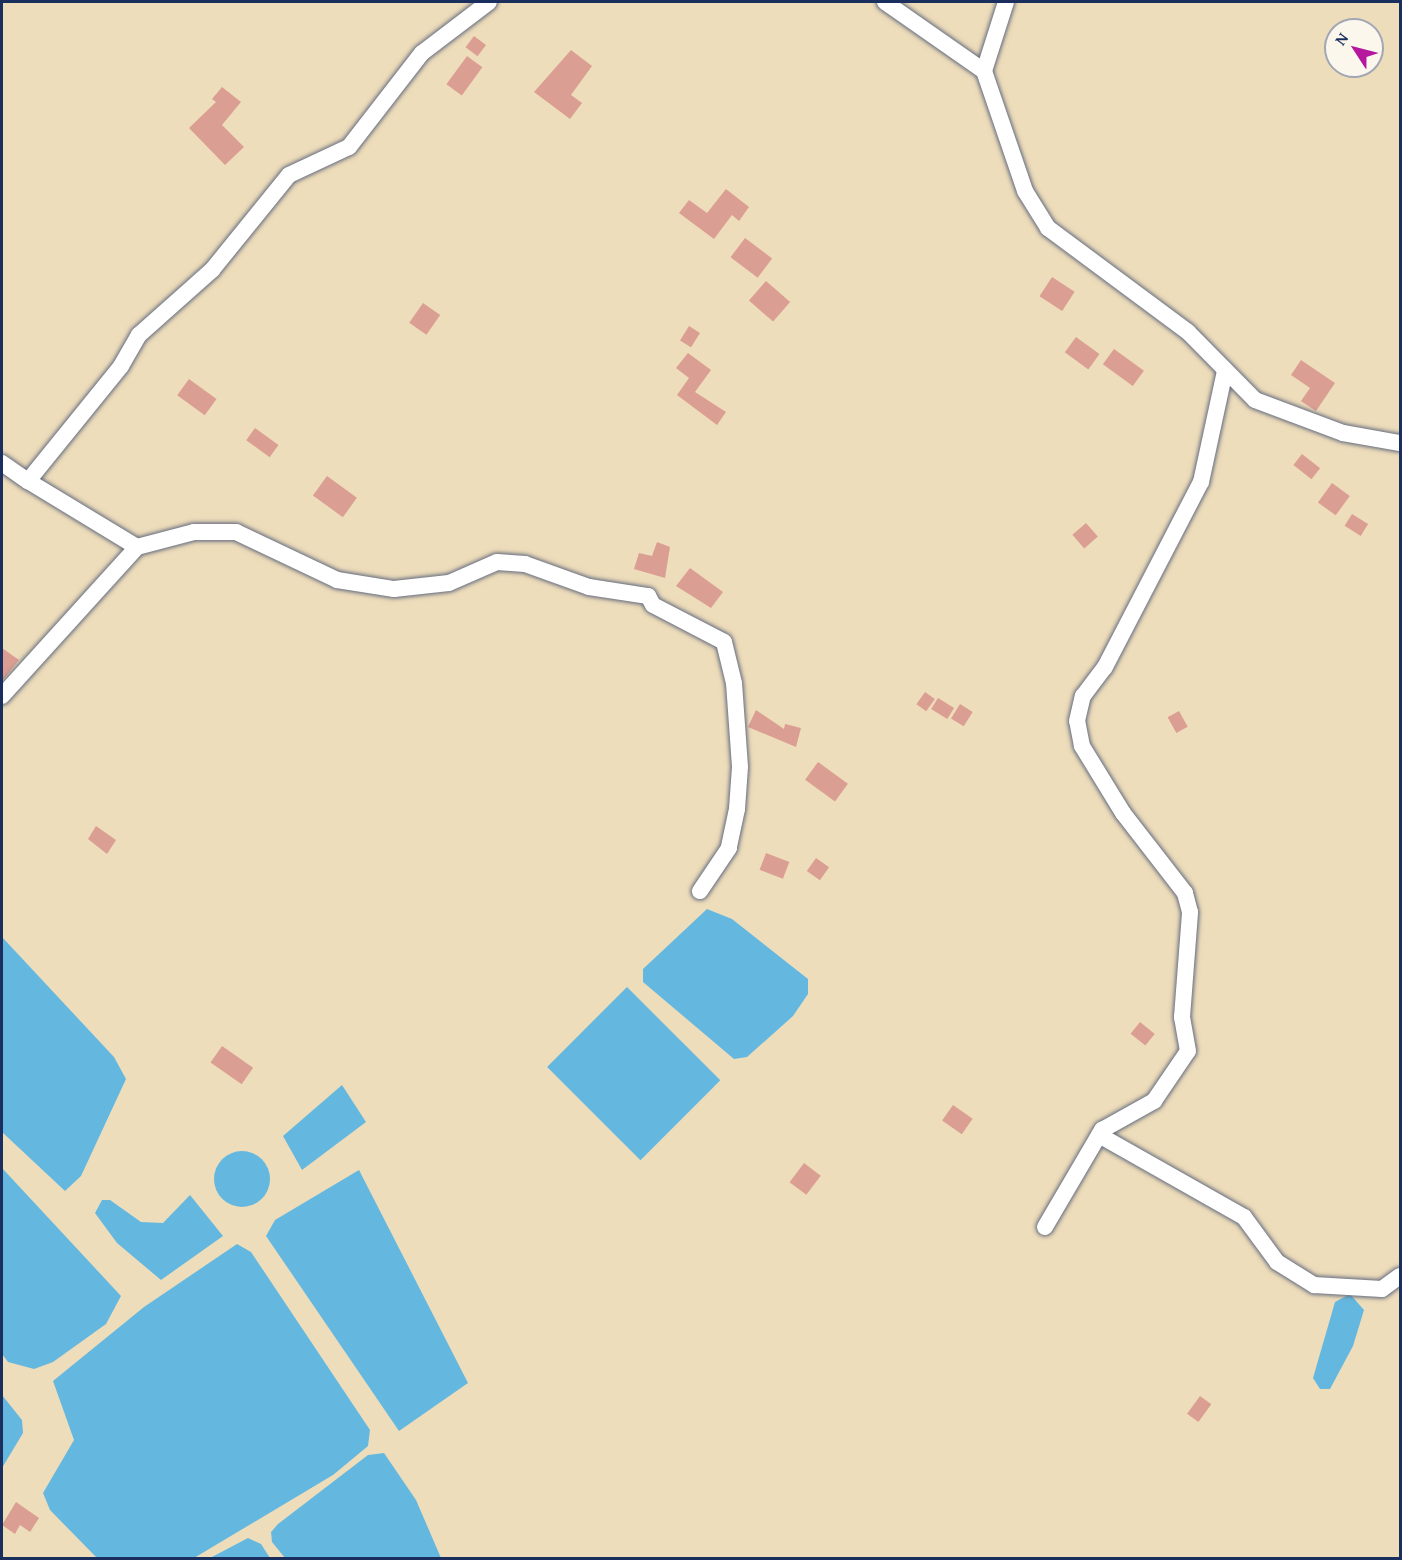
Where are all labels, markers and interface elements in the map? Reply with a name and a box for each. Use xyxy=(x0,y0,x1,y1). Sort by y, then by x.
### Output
north arrow xyxy=(1324,18,1384,78)
text: N xyxy=(1328,27,1354,50)

